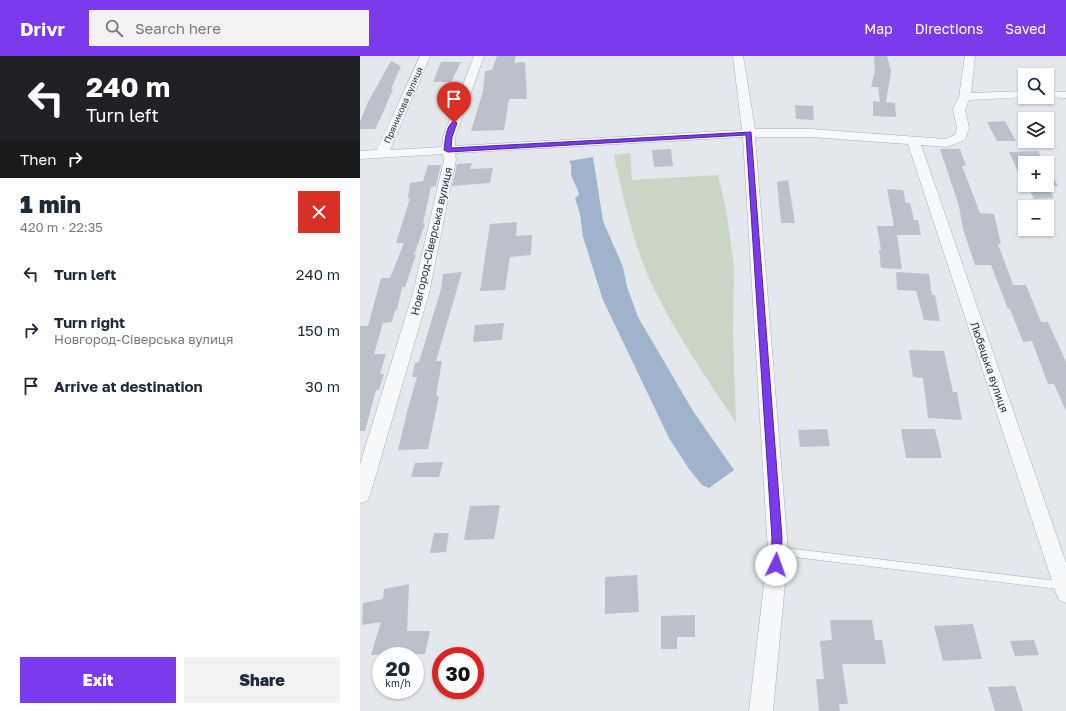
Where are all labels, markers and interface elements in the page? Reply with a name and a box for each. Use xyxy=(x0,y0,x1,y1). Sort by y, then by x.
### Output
search box xyxy=(89,10,369,46)
text: Drivr xyxy=(20,17,65,40)
icon: search xyxy=(103,17,125,39)
text: Search here xyxy=(135,19,221,37)
text: Map xyxy=(864,20,893,37)
text: Directions xyxy=(915,20,983,37)
text: Saved xyxy=(1005,20,1046,37)
street label: Пряникова вулиця xyxy=(381,65,425,145)
map controls xyxy=(1018,68,1054,236)
button: search xyxy=(1018,68,1054,104)
text: 240 m xyxy=(86,70,170,103)
icon: left xyxy=(20,72,72,124)
pin xyxy=(437,82,471,123)
icon: arrive xyxy=(443,88,465,110)
text: Turn left xyxy=(86,104,159,126)
button: layers xyxy=(1018,112,1054,148)
icon: right xyxy=(64,148,86,170)
text: Then xyxy=(20,150,56,168)
button: + xyxy=(1018,156,1054,192)
street label: Новгород-Сіверська вулиця xyxy=(408,166,454,316)
text: 1 min xyxy=(20,189,81,218)
button: close xyxy=(298,191,340,233)
button: − xyxy=(1018,200,1054,236)
text: 420 m · 22:35 xyxy=(20,219,103,235)
icon: left xyxy=(20,263,42,285)
text: Turn left xyxy=(54,265,116,283)
text: 240 m xyxy=(296,265,340,283)
text: Turn right xyxy=(54,313,125,331)
icon: right xyxy=(20,319,42,341)
street label: Любецька вулиця xyxy=(968,320,1012,414)
text: 150 m xyxy=(298,321,340,339)
text: Новгород-Сіверська вулиця xyxy=(54,331,233,347)
icon: arrive xyxy=(20,375,42,397)
text: Arrive at destination xyxy=(54,377,203,395)
text: 30 m xyxy=(305,377,340,395)
position arrow xyxy=(755,544,797,586)
speed limit sign: 30 xyxy=(432,647,484,699)
text: 20 xyxy=(385,656,411,680)
button: Exit xyxy=(20,657,176,703)
button: Share xyxy=(184,657,340,703)
text: km/h xyxy=(385,677,411,689)

